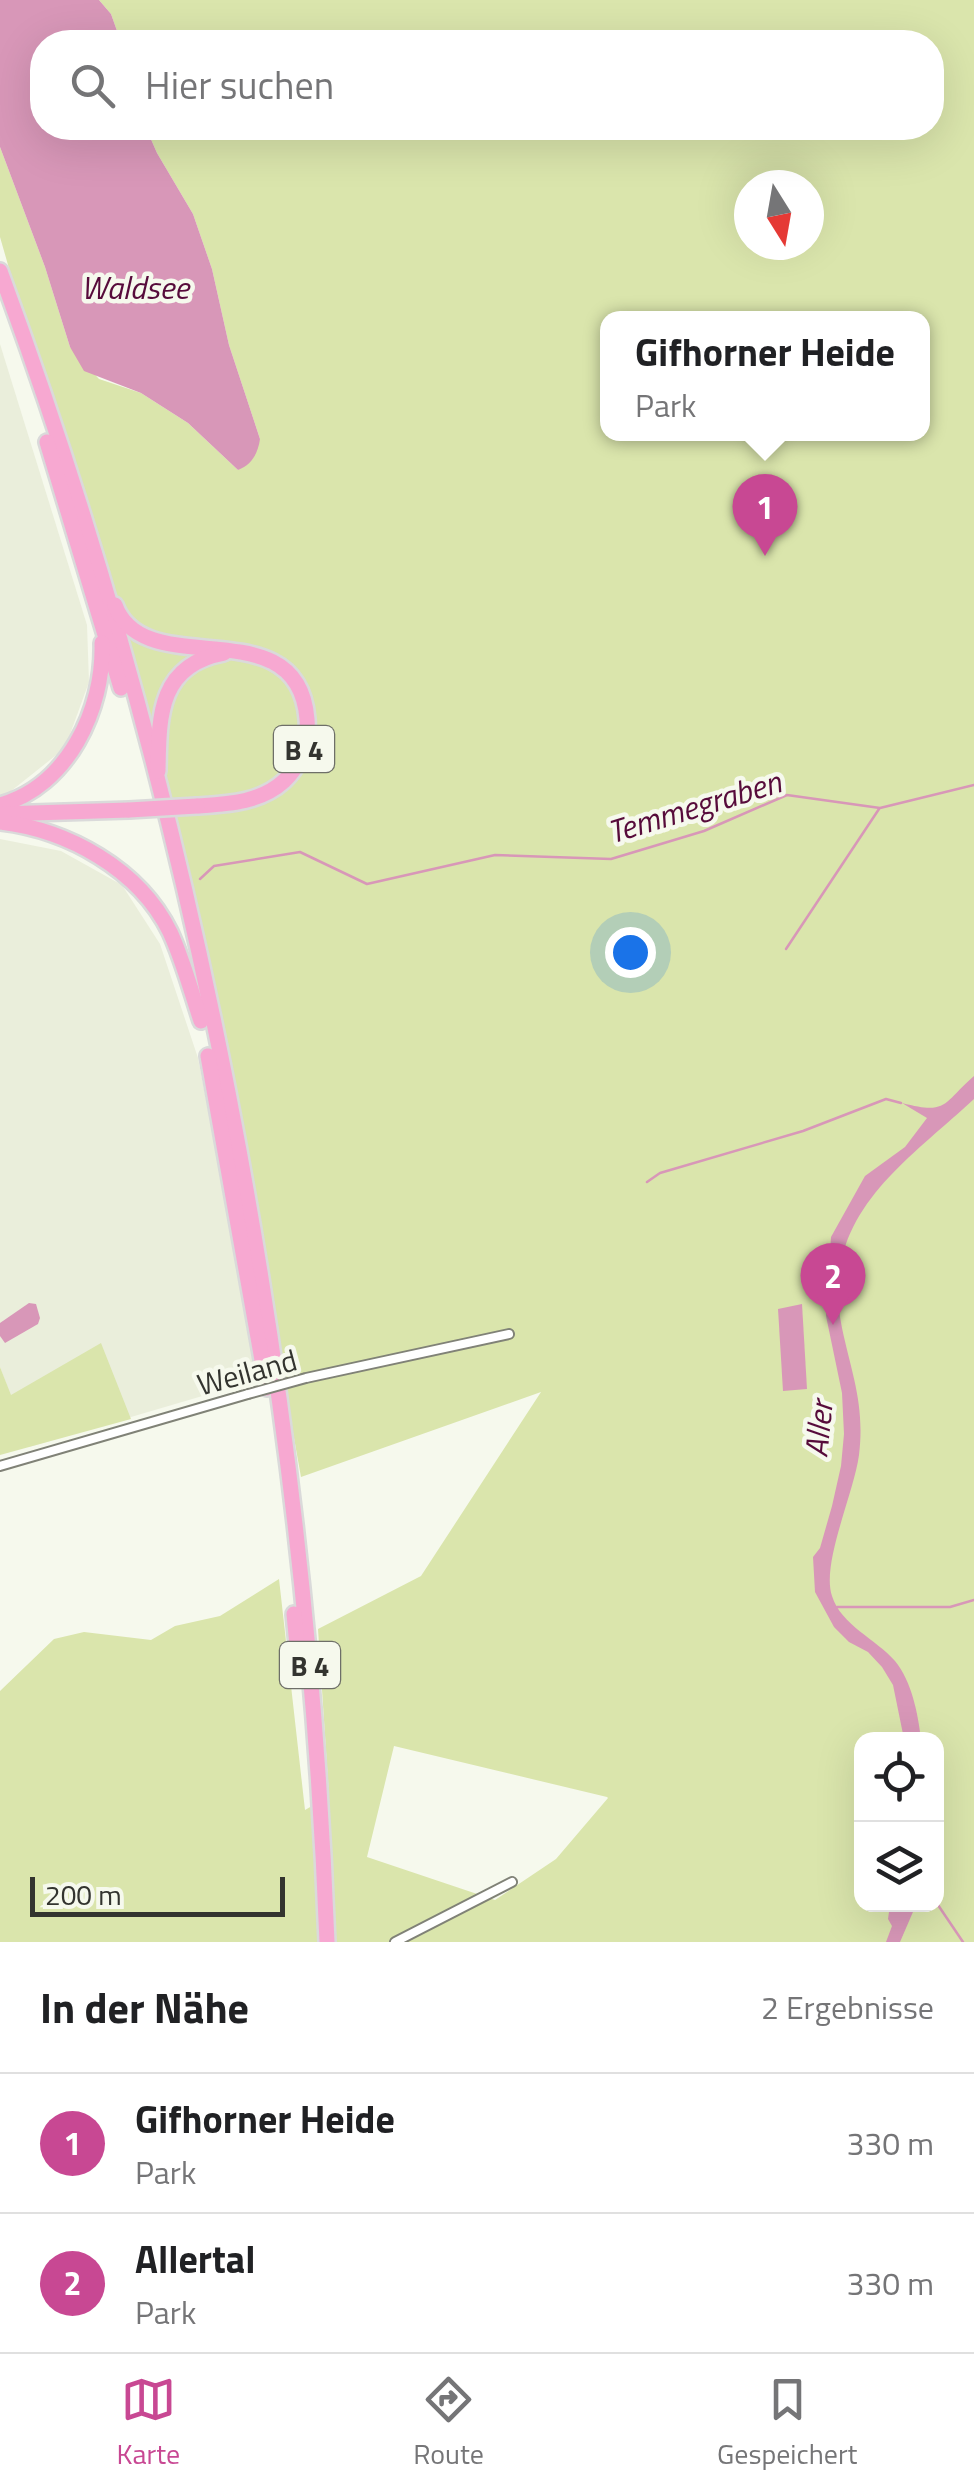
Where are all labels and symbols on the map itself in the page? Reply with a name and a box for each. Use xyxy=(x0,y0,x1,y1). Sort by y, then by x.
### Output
north arrow xyxy=(734,170,824,260)
water label: Waldsee xyxy=(81,263,191,311)
pin: 1 xyxy=(732,474,798,556)
road number: B 4 xyxy=(274,726,334,772)
water label: Temmegraben xyxy=(601,757,788,855)
your location xyxy=(605,927,656,978)
pin: 2 xyxy=(800,1242,866,1325)
street label: Weiland xyxy=(192,1337,302,1407)
water label: Aller xyxy=(791,1395,845,1460)
road number: B 4 xyxy=(280,1642,340,1688)
scale bar xyxy=(30,1872,285,1916)

